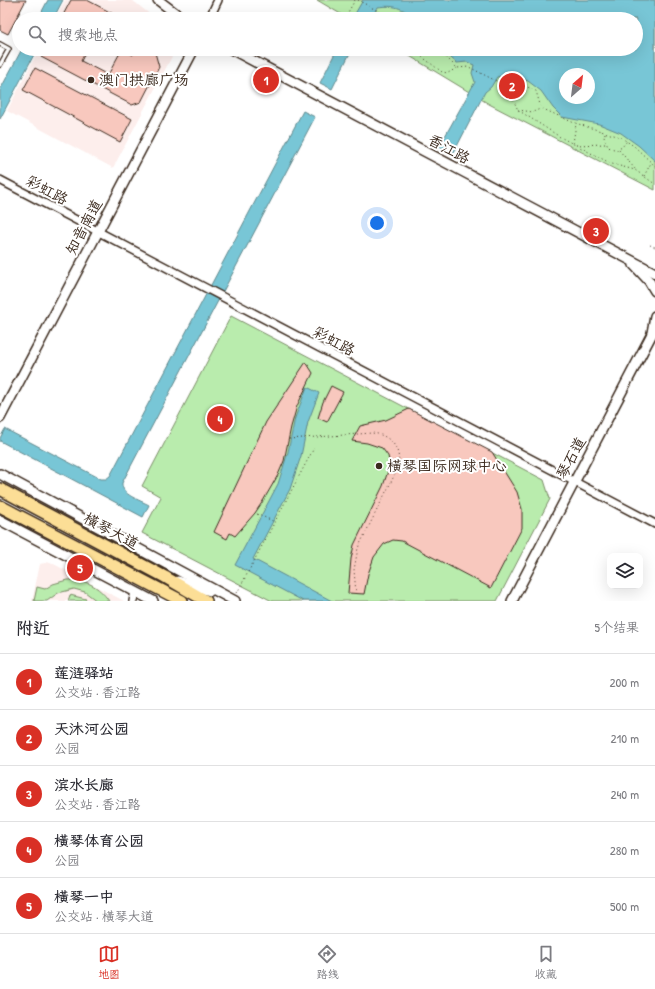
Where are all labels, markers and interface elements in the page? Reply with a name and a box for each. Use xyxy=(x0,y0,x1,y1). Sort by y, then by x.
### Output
search box xyxy=(12,12,643,56)
icon: search xyxy=(26,23,48,45)
text: 搜索地点 xyxy=(58,24,118,45)
pin: 1 xyxy=(253,65,279,95)
north arrow xyxy=(559,68,595,104)
place label: 澳门拱廊广场 xyxy=(99,69,189,90)
pin: 2 xyxy=(499,71,525,101)
marker: 澳门拱廊广场 xyxy=(86,75,96,85)
street label: 香江路 xyxy=(424,129,474,168)
street label: 彩虹路 xyxy=(22,170,72,209)
street label: 知音南道 xyxy=(60,195,107,258)
your location xyxy=(367,213,387,233)
pin: 3 xyxy=(583,216,609,246)
street label: 彩虹路 xyxy=(309,321,359,360)
pin: 4 xyxy=(207,404,233,434)
street label: 琴石道 xyxy=(551,433,590,483)
place label: 横琴国际网球中心 xyxy=(387,455,507,476)
marker: 横琴国际网球中心 xyxy=(374,461,384,471)
street label: 横琴大道 xyxy=(80,507,143,554)
pin: 5 xyxy=(67,553,93,583)
map controls xyxy=(607,553,643,589)
button: layers xyxy=(607,553,643,589)
text: 附近 xyxy=(16,616,50,639)
text: 5个结果 xyxy=(595,618,639,636)
text: 莲涟驿站 xyxy=(54,662,114,683)
text: 1 xyxy=(27,673,31,691)
text: 200 m xyxy=(609,673,639,691)
text: 公交站 · 香江路 xyxy=(54,683,141,701)
text: 天沐河公园 xyxy=(54,718,129,739)
text: 2 xyxy=(26,729,32,747)
text: 210 m xyxy=(611,729,639,747)
text: 公园 xyxy=(54,739,80,757)
text: 滨水长廊 xyxy=(54,774,114,795)
text: 3 xyxy=(26,785,32,803)
text: 240 m xyxy=(610,785,639,803)
text: 公交站 · 香江路 xyxy=(54,795,141,813)
text: 横琴体育公园 xyxy=(54,830,144,851)
text: 4 xyxy=(27,841,31,859)
text: 280 m xyxy=(610,841,639,859)
text: 公园 xyxy=(54,851,80,869)
text: 横琴一中 xyxy=(54,886,114,907)
text: 5 xyxy=(26,897,32,915)
text: 500 m xyxy=(610,897,639,915)
text: 公交站 · 横琴大道 xyxy=(54,907,154,925)
tab: 地图 xyxy=(98,943,120,981)
tab: 路线 xyxy=(316,943,338,981)
tab: 收藏 xyxy=(535,943,557,981)

